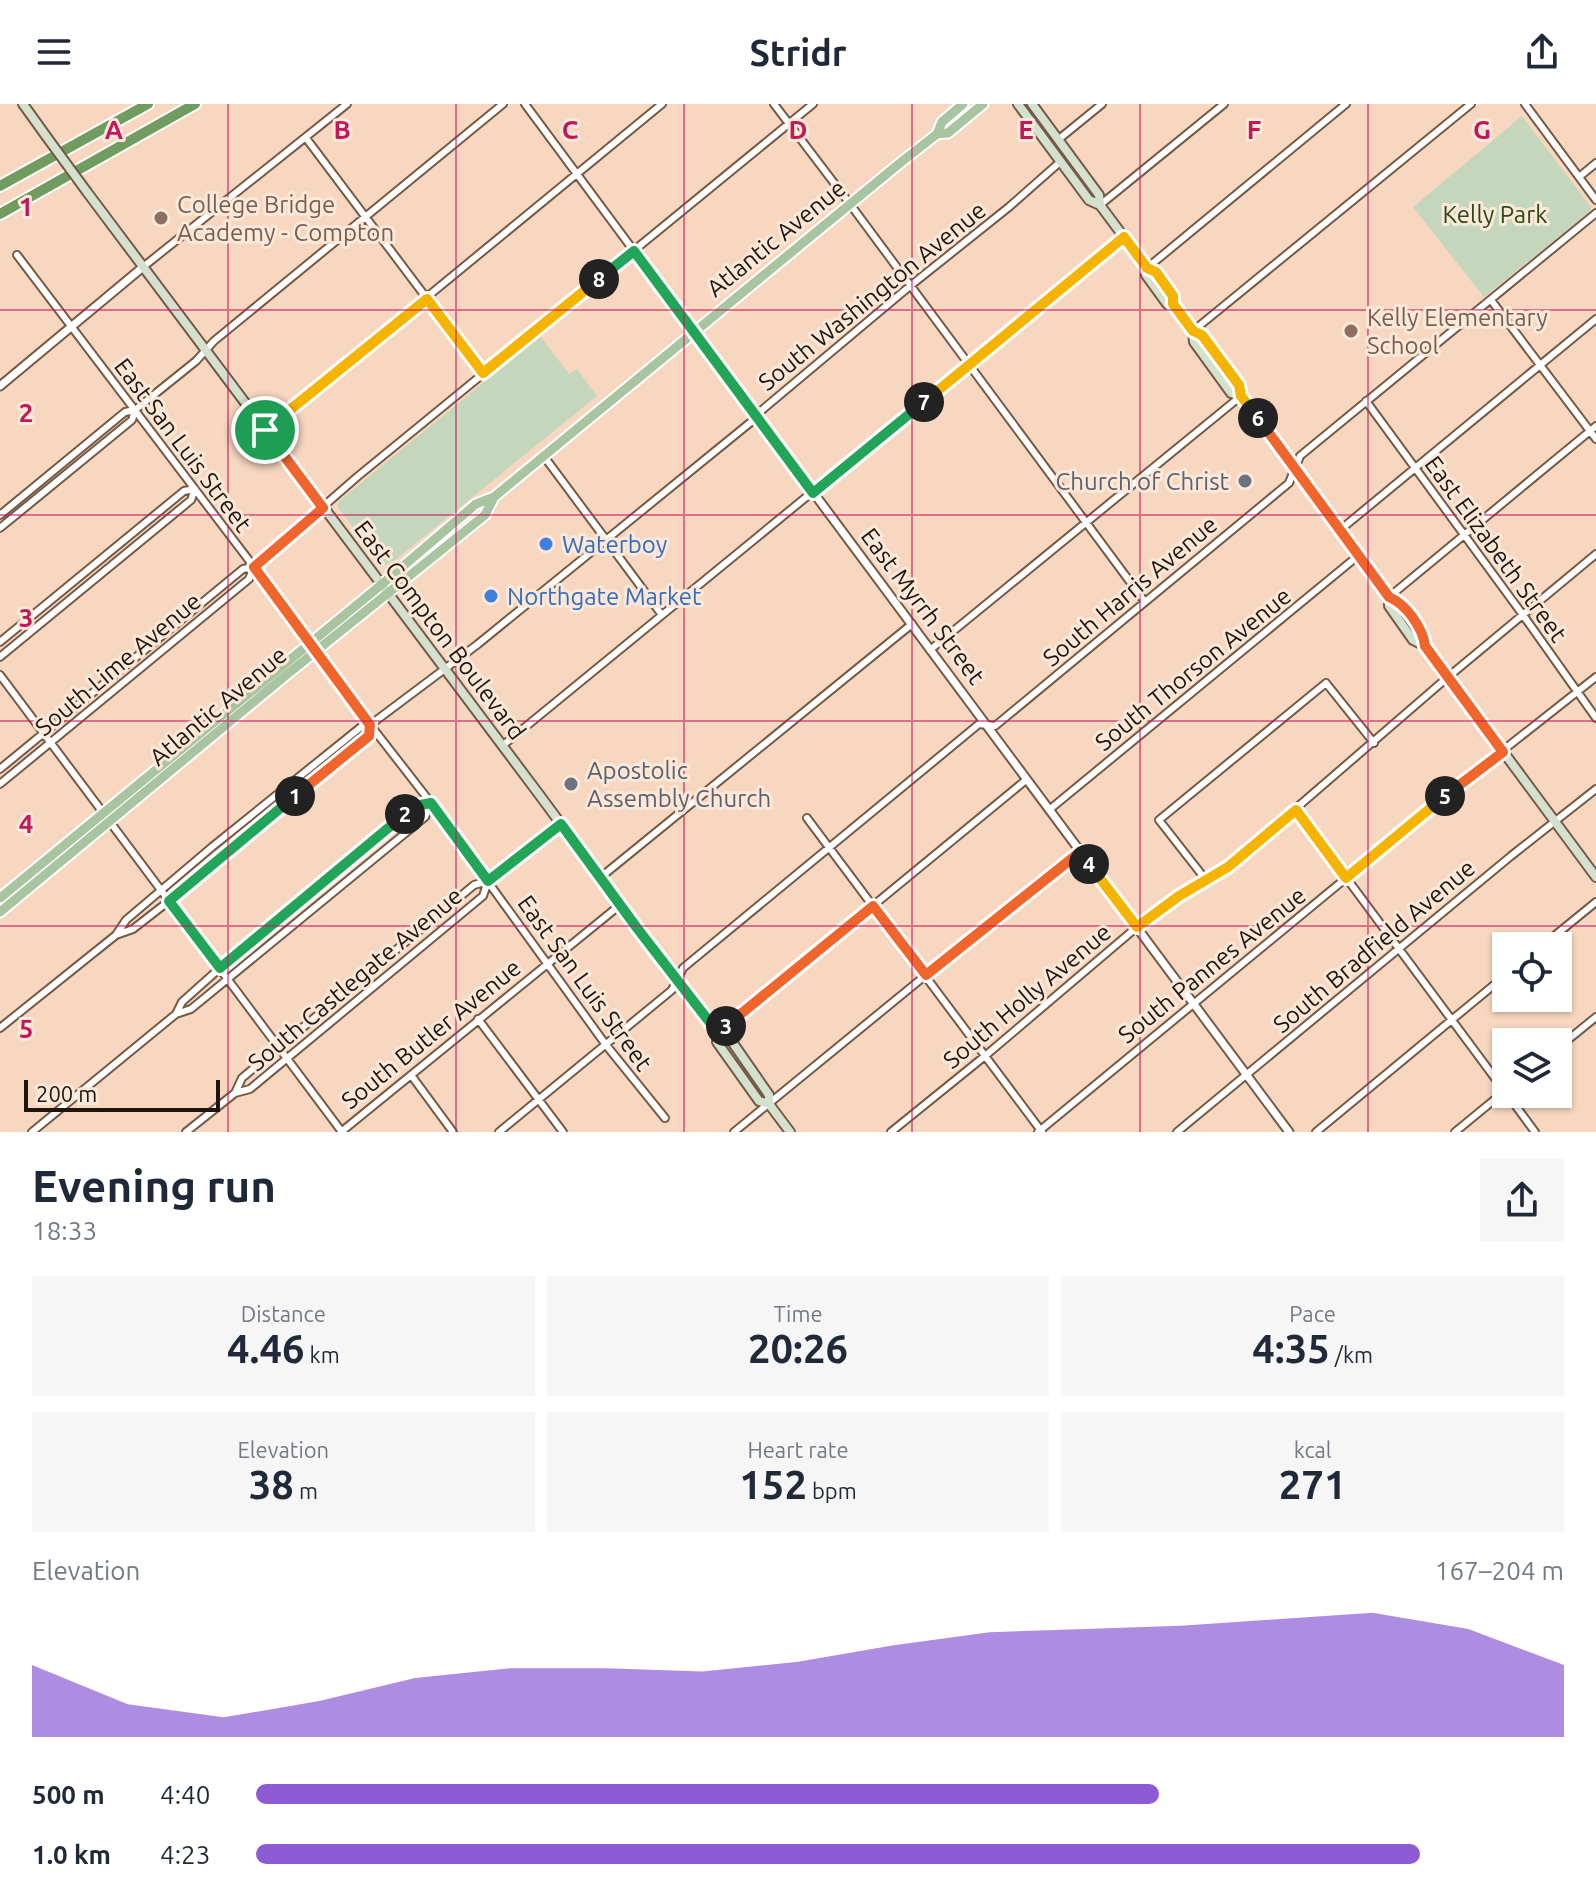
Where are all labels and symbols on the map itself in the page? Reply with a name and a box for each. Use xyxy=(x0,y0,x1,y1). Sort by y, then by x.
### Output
text: A xyxy=(105,115,124,144)
text: B xyxy=(333,115,351,144)
text: C xyxy=(562,115,579,144)
text: D xyxy=(789,115,807,144)
text: E xyxy=(1018,115,1034,144)
text: F xyxy=(1247,115,1261,144)
text: G xyxy=(1473,115,1491,144)
street label: Atlantic Avenue xyxy=(701,174,851,302)
place label: College Bridge Academy - Compton xyxy=(177,191,394,246)
text: 1 xyxy=(19,192,33,221)
street label: South Washington Avenue xyxy=(753,196,991,396)
park label: Kelly Park xyxy=(1443,201,1547,228)
marker: College Bridge Academy - Compton xyxy=(152,209,170,227)
pin: 8 xyxy=(579,259,619,299)
place label: Kelly Elementary School xyxy=(1367,304,1548,359)
marker: Kelly Elementary School xyxy=(1342,322,1360,340)
street label: East San Luis Street xyxy=(109,353,257,537)
pin: 7 xyxy=(904,382,944,422)
pin xyxy=(231,396,299,464)
text: 2 xyxy=(19,398,33,427)
pin: 6 xyxy=(1238,398,1278,438)
street label: East Elizabeth Street xyxy=(1420,451,1573,648)
place label: Church of Christ xyxy=(1056,468,1230,495)
marker: Church of Christ xyxy=(1236,472,1254,490)
street label: South Harris Avenue xyxy=(1038,510,1222,672)
street label: East Compton Boulevard xyxy=(349,515,531,745)
street label: East Myrrh Street xyxy=(856,523,991,690)
place label: Waterboy xyxy=(562,531,668,558)
marker: Waterboy xyxy=(537,535,555,553)
street label: South Thorson Avenue xyxy=(1090,582,1296,756)
place label: Northgate Market xyxy=(507,583,702,610)
street label: South Lime Avenue xyxy=(30,587,206,741)
marker: Northgate Market xyxy=(482,587,500,605)
text: 3 xyxy=(19,603,33,632)
street label: Atlantic Avenue xyxy=(144,641,292,771)
place label: Apostolic Assembly Church xyxy=(587,757,771,812)
marker: Apostolic Assembly Church xyxy=(562,775,580,793)
pin: 1 xyxy=(275,776,315,816)
pin: 5 xyxy=(1425,776,1465,816)
pin: 2 xyxy=(385,794,425,834)
text: 4 xyxy=(19,809,33,838)
pin: 4 xyxy=(1069,844,1109,884)
street label: South Bradfield Avenue xyxy=(1268,854,1480,1038)
street label: South Pannes Avenue xyxy=(1113,881,1311,1049)
street label: South Castlegate Avenue xyxy=(243,882,467,1076)
street label: East San Luis Street xyxy=(512,890,658,1076)
street label: South Holly Avenue xyxy=(938,918,1116,1074)
street label: South Butler Avenue xyxy=(336,954,526,1114)
pin: 3 xyxy=(706,1006,746,1046)
text: 5 xyxy=(19,1014,33,1043)
scale bar xyxy=(24,1076,220,1112)

